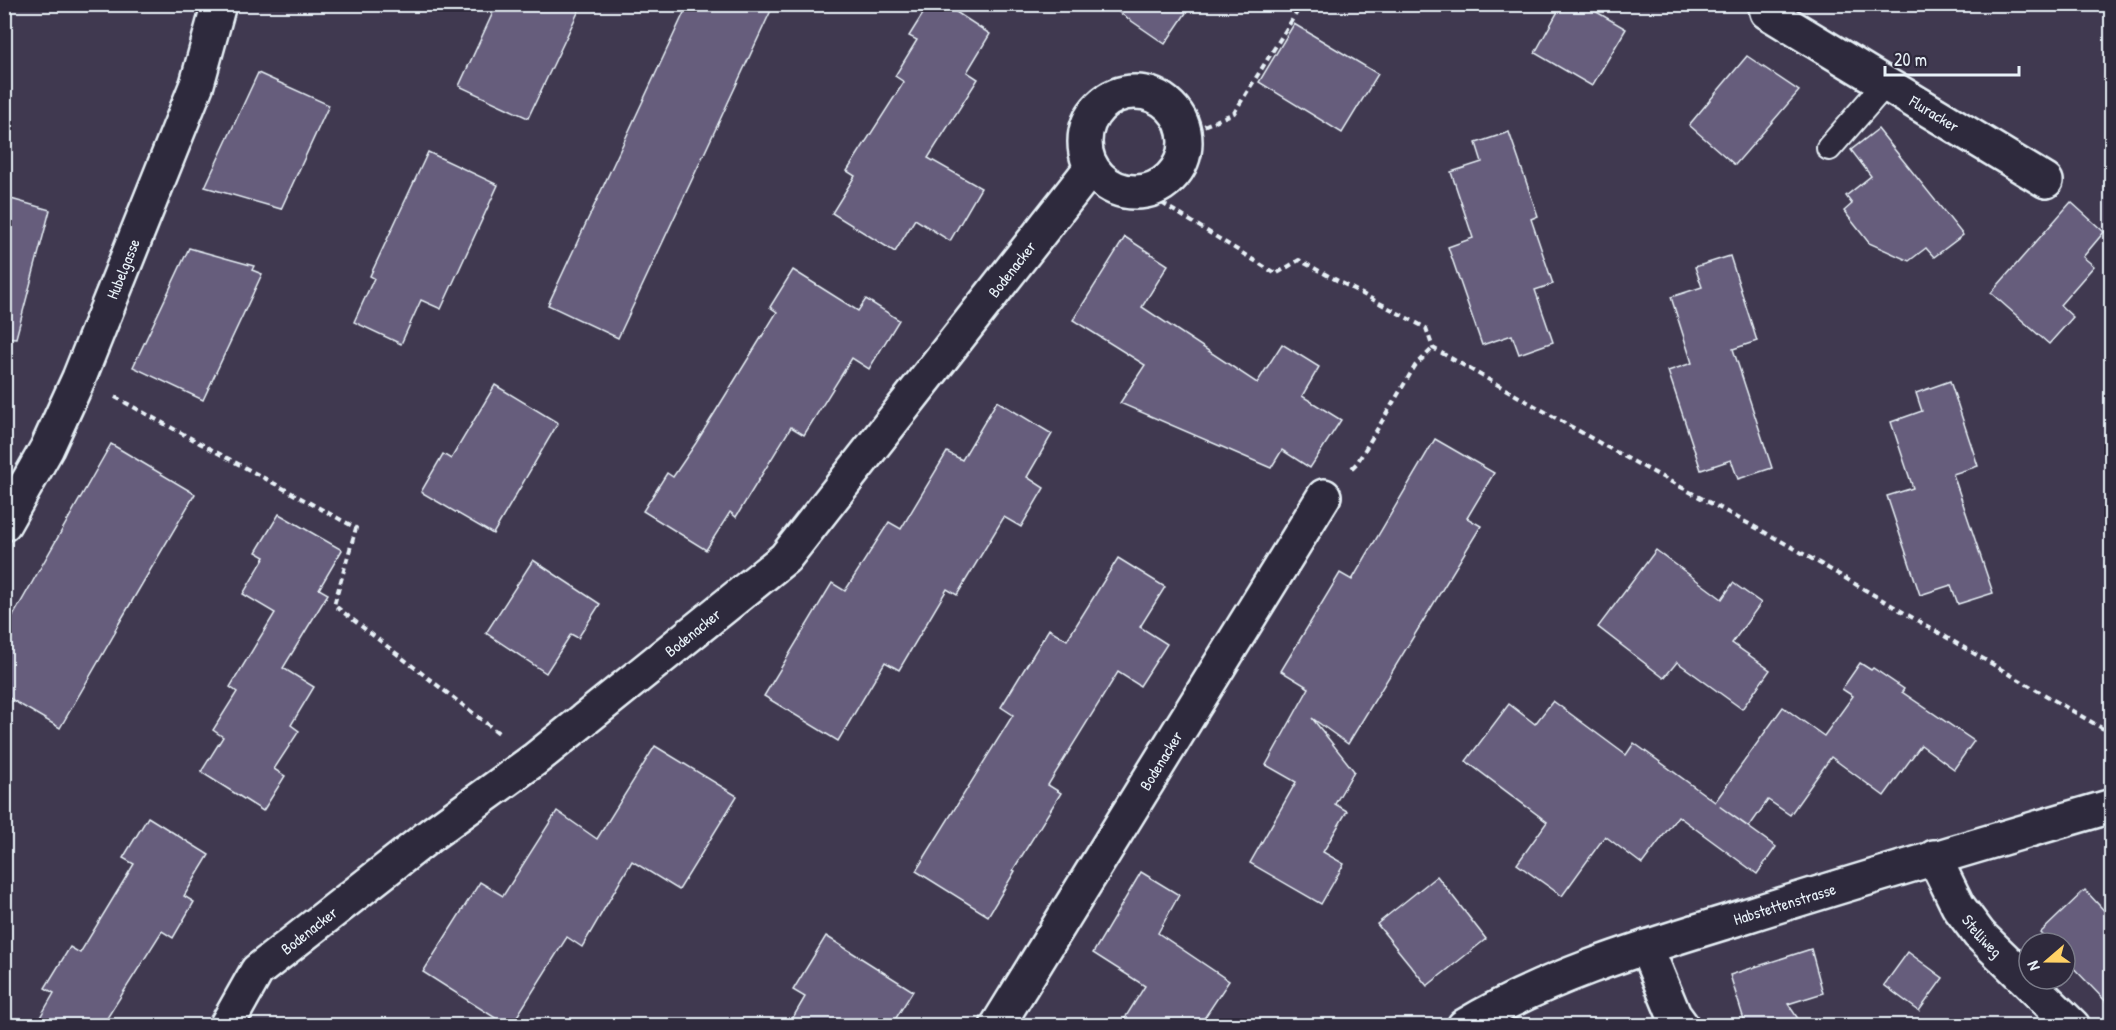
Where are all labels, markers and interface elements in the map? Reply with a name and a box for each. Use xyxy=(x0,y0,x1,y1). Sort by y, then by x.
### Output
scale bar xyxy=(1885,39,2018,77)
text: 20 m xyxy=(1894,47,1927,72)
street label: Fluracker xyxy=(1905,89,1963,137)
street label: Hubelgasse xyxy=(101,235,145,302)
street label: Bodenacker xyxy=(983,236,1041,302)
street label: Bodenacker xyxy=(660,603,725,662)
street label: Bodenacker xyxy=(1134,727,1188,794)
street label: Habstettenstrasse xyxy=(1731,877,1839,930)
street label: Bodenacker xyxy=(276,901,342,959)
street label: Stelliweg xyxy=(1957,910,2007,962)
north arrow xyxy=(2017,931,2077,991)
text: N xyxy=(2021,958,2045,974)

